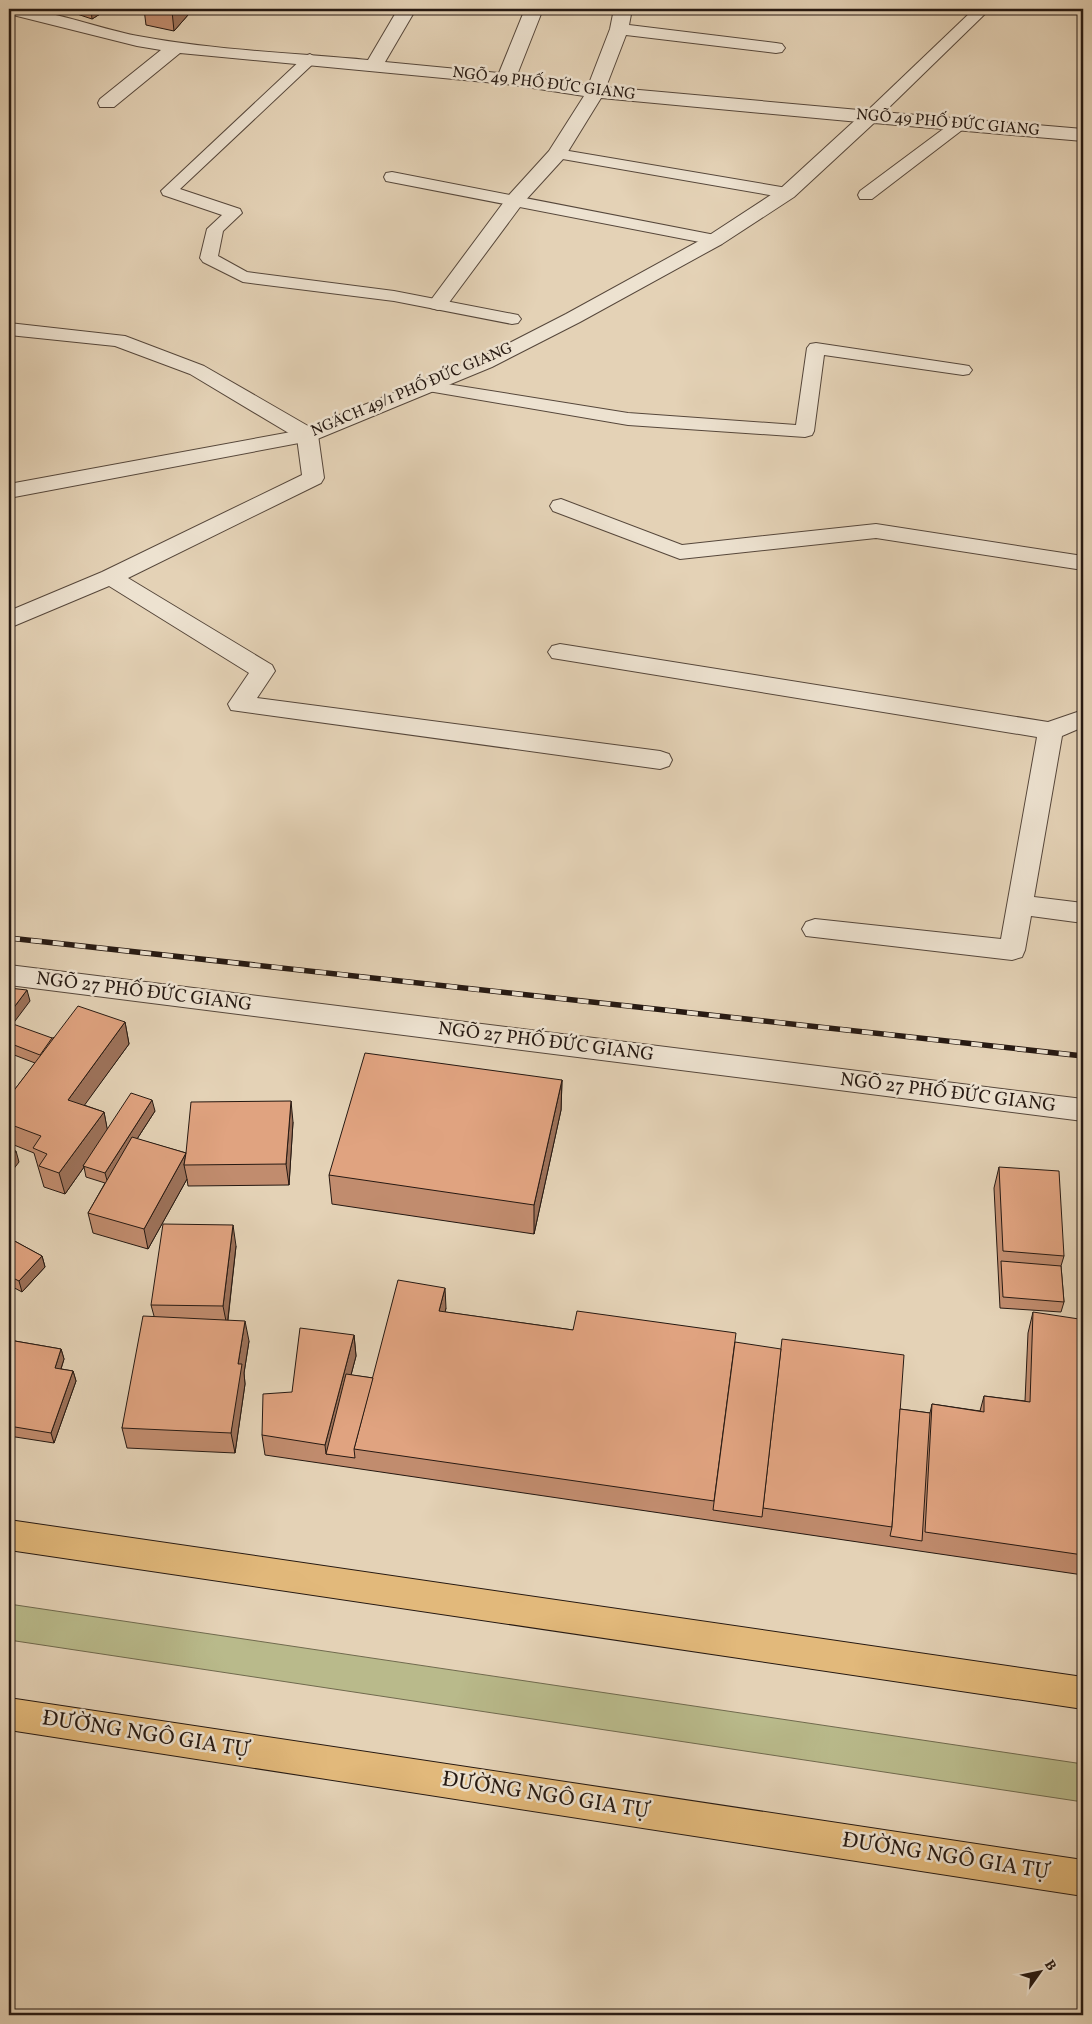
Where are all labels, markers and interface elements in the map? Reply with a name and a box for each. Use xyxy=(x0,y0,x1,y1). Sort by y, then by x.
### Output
street label: NGÕ 49 PHỐ ĐỨC GIANG xyxy=(451,60,637,106)
street label: NGÕ 49 PHỐ ĐỨC GIANG xyxy=(855,102,1041,142)
street label: NGÁCH 49/1 PHỐ ĐỨC GIANG xyxy=(307,336,516,443)
street label: NGÕ 27 PHỐ ĐỨC GIANG xyxy=(34,965,254,1018)
street label: NGÕ 27 PHỐ ĐỨC GIANG xyxy=(436,1015,656,1068)
street label: NGÕ 27 PHỐ ĐỨC GIANG xyxy=(838,1066,1058,1119)
street label: ĐƯỜNG NGÔ GIA TỰ xyxy=(40,1703,252,1767)
street label: ĐƯỜNG NGÔ GIA TỰ xyxy=(440,1764,652,1828)
street label: ĐƯỜNG NGÔ GIA TỰ xyxy=(840,1825,1052,1889)
north arrow xyxy=(1014,1946,1064,1996)
text: B xyxy=(1039,1957,1060,1975)

